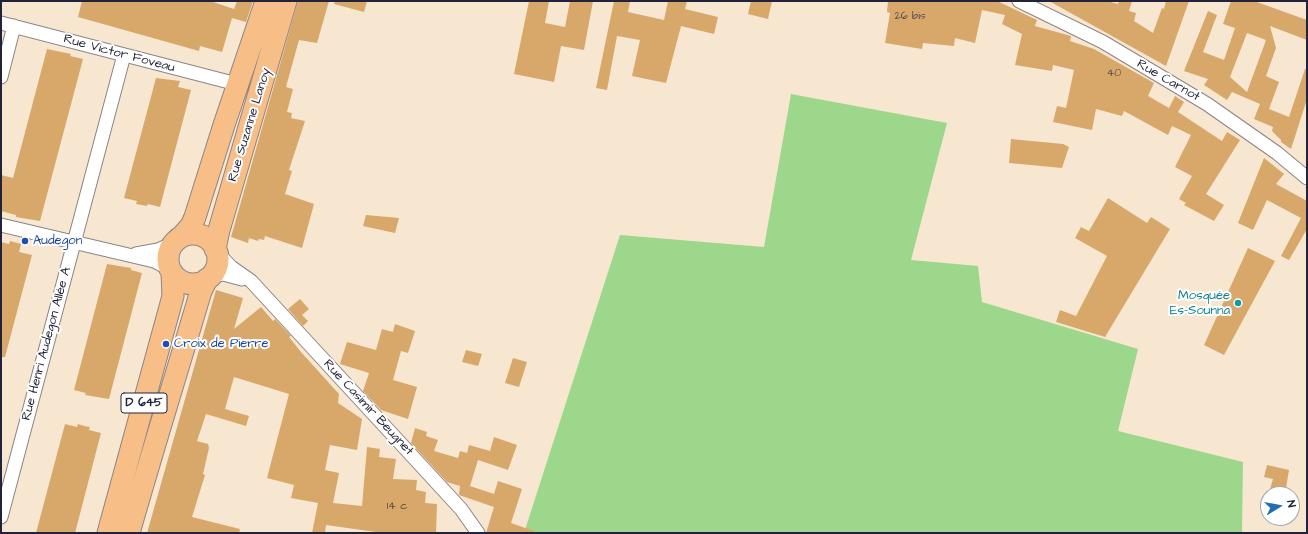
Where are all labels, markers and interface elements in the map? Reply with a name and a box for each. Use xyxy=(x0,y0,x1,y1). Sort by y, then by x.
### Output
house number: 26 bis xyxy=(895,10,925,24)
street label: Rue Victor Foveau xyxy=(62,32,176,76)
street label: Rue Carnot xyxy=(1134,57,1202,105)
street label: Rue Suzanne Lanoy xyxy=(225,66,275,184)
house number: 40 xyxy=(1107,67,1121,81)
place label: Audegon xyxy=(33,233,82,249)
marker: Audegon xyxy=(20,236,30,246)
street label: Rue Henri Audegon Allée A xyxy=(19,266,75,422)
place label: Mosquée Es-Sounna xyxy=(1170,288,1230,319)
marker: Mosquée Es-Sounna xyxy=(1233,298,1243,308)
place label: Croix de Pierre xyxy=(174,336,269,352)
marker: Croix de Pierre xyxy=(161,339,171,349)
street label: Rue Casimir Beugnet xyxy=(320,357,416,459)
road number: D 645 xyxy=(121,393,167,413)
north arrow xyxy=(1260,486,1300,526)
text: N xyxy=(1283,499,1299,509)
house number: 14 c xyxy=(387,500,407,514)

